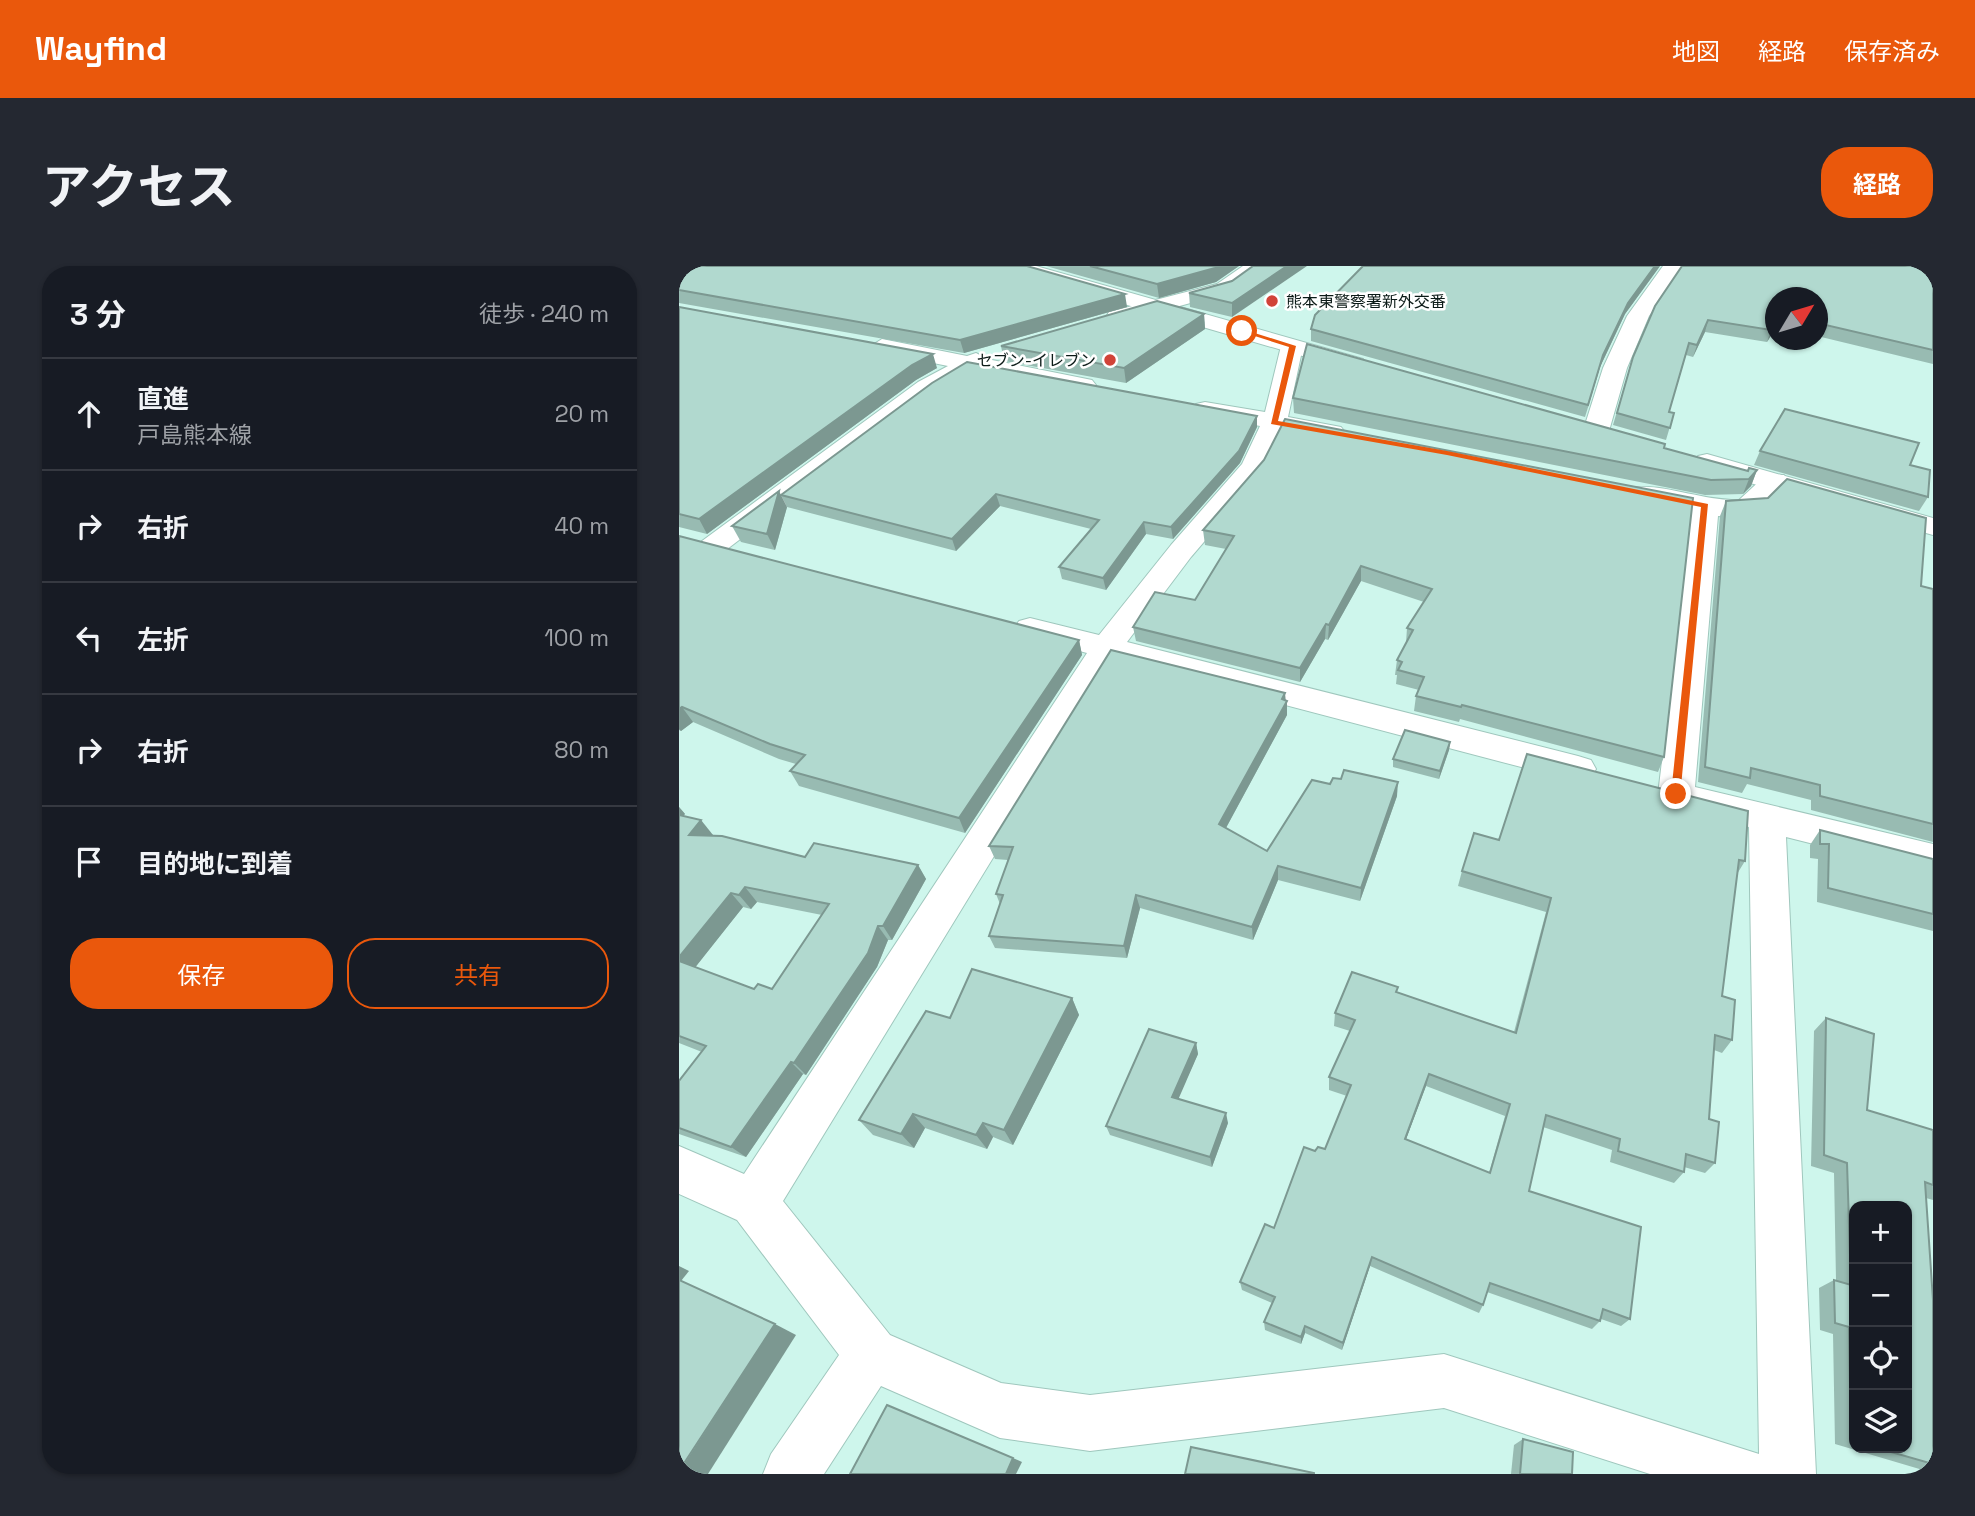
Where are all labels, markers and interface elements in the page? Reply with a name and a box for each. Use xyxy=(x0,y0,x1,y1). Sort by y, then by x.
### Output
text: Wayfind xyxy=(35,28,167,70)
text: 地図 xyxy=(1672,36,1720,67)
text: 経路 xyxy=(1758,36,1806,67)
text: 保存済み xyxy=(1844,36,1940,67)
button: 経路 xyxy=(1821,147,1933,218)
text: アクセス xyxy=(42,156,236,218)
north arrow xyxy=(1765,287,1828,350)
place label: 熊本東警察署新外交番 xyxy=(1286,291,1446,312)
marker: 熊本東警察署新外交番 xyxy=(1264,293,1280,309)
text: 3 分 xyxy=(70,295,126,334)
text: 徒歩 · 240 m xyxy=(479,299,609,329)
route start xyxy=(1226,315,1257,346)
place label: セブン-イレブン xyxy=(977,350,1096,371)
marker: セブン-イレブン xyxy=(1102,352,1118,368)
text: 直進 xyxy=(137,382,189,416)
icon: ahead xyxy=(70,395,108,433)
text: 20 m xyxy=(555,399,609,429)
text: 戸島熊本線 xyxy=(137,420,252,450)
icon: right xyxy=(70,507,108,545)
text: 右折 xyxy=(137,511,189,545)
text: 40 m xyxy=(554,511,609,541)
icon: left xyxy=(70,619,108,657)
text: 左折 xyxy=(137,623,189,657)
text: 100 m xyxy=(544,623,609,653)
icon: right xyxy=(70,731,108,769)
text: 右折 xyxy=(137,735,189,769)
text: 80 m xyxy=(554,735,609,765)
route end xyxy=(1660,778,1691,809)
icon: arrive xyxy=(70,843,108,881)
text: 目的地に到着 xyxy=(137,847,293,881)
button: 保存 xyxy=(70,938,333,1009)
button: 共有 xyxy=(347,938,609,1009)
map controls xyxy=(1849,1201,1912,1453)
button: + xyxy=(1849,1201,1912,1264)
button: − xyxy=(1849,1264,1912,1327)
button: locate xyxy=(1849,1327,1912,1390)
button: layers xyxy=(1849,1390,1912,1453)

